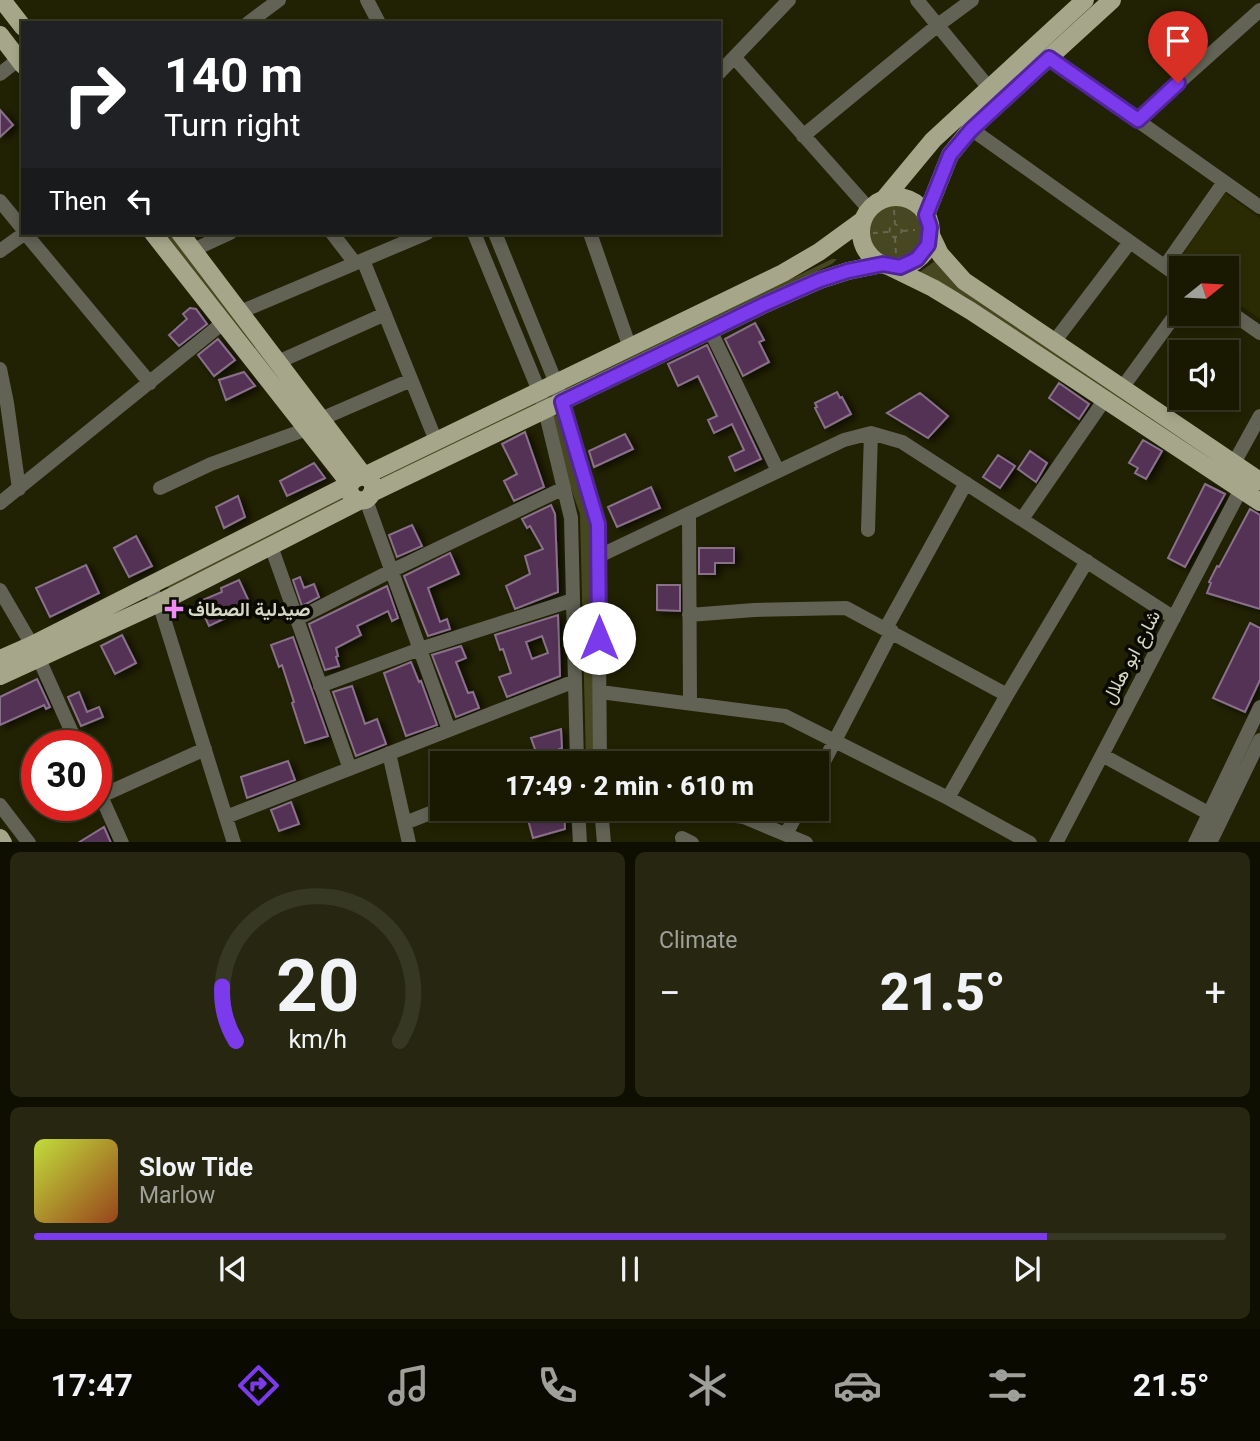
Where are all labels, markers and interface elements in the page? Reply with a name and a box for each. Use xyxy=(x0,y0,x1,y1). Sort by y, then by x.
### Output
pin xyxy=(1148,11,1208,83)
icon: arrive xyxy=(1159,22,1197,60)
text: 140 m xyxy=(164,47,303,104)
icon: right xyxy=(49,49,140,140)
text: Turn right xyxy=(164,106,300,144)
icon: left xyxy=(121,182,159,220)
text: Then xyxy=(49,186,107,216)
north arrow xyxy=(1169,256,1239,326)
map controls xyxy=(1169,256,1239,410)
button: sound xyxy=(1169,340,1239,410)
place label: صيدلية الصطاف xyxy=(188,598,311,621)
marker: صيدلية الصطاف xyxy=(166,601,182,617)
position arrow xyxy=(562,601,636,675)
street label: شارع ابو هلال xyxy=(1097,606,1166,708)
speed limit sign: 30 xyxy=(21,730,112,821)
text: 17:49 · 2 min · 610 m xyxy=(505,771,754,801)
text: Climate xyxy=(659,927,738,954)
text: 20 xyxy=(276,943,359,1029)
text: 21.5° xyxy=(880,962,1006,1023)
text: − xyxy=(659,971,681,1015)
text: + xyxy=(1204,971,1226,1015)
text: km/h xyxy=(288,1024,347,1053)
text: Slow Tide xyxy=(139,1152,253,1182)
text: Marlow xyxy=(139,1182,215,1209)
icon: previous xyxy=(214,1250,252,1288)
icon: pause xyxy=(611,1250,649,1288)
icon: next xyxy=(1008,1250,1046,1288)
icon: directions xyxy=(234,1361,283,1410)
icon: music xyxy=(384,1361,433,1410)
icon: phone xyxy=(533,1361,582,1410)
icon: climate xyxy=(683,1361,732,1410)
icon: car xyxy=(833,1361,882,1410)
icon: filters xyxy=(983,1361,1032,1410)
text: 17:47 xyxy=(50,1366,133,1404)
text: 21.5° xyxy=(1133,1366,1209,1404)

